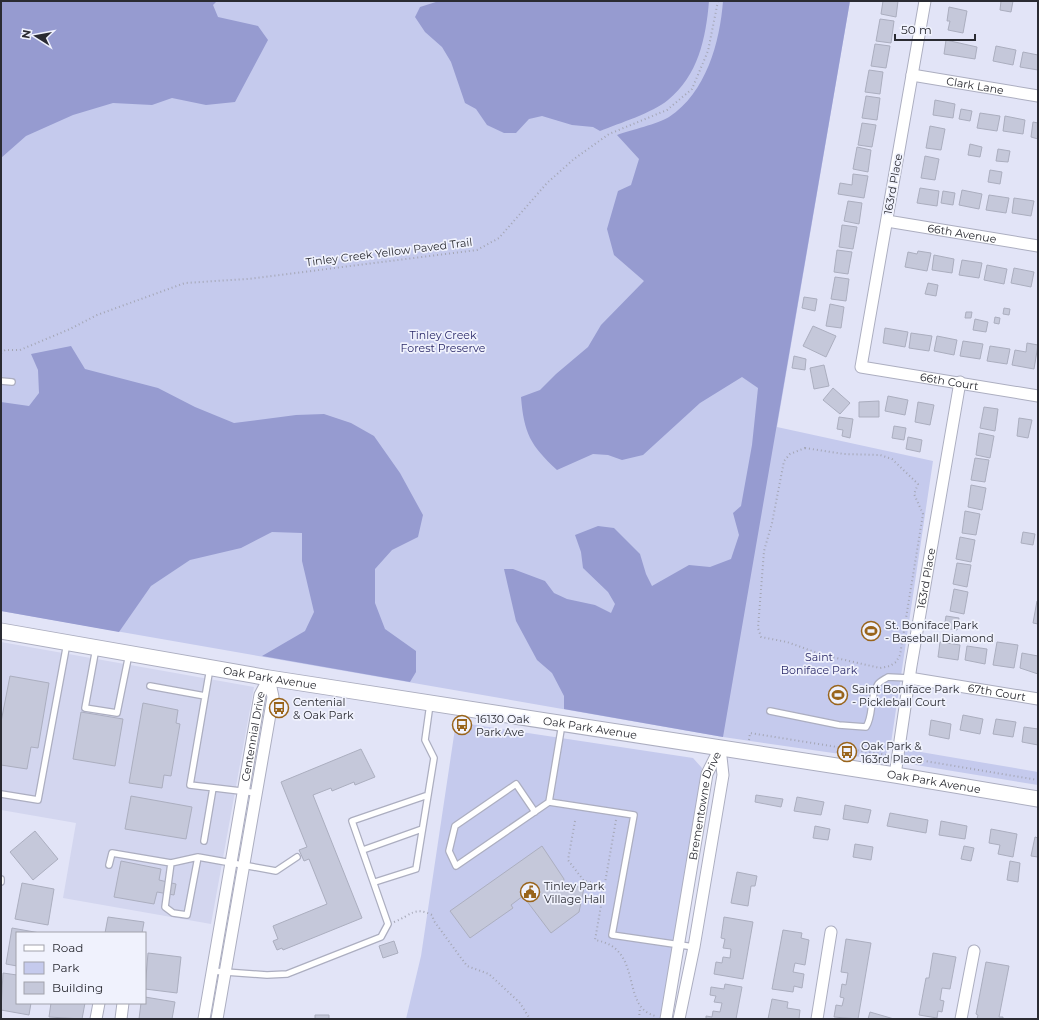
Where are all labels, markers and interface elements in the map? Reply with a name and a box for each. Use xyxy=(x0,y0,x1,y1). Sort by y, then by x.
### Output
north arrow xyxy=(16,16,56,56)
scale bar xyxy=(895,16,975,42)
text: 50 m xyxy=(901,22,932,37)
text: N xyxy=(18,28,34,40)
street label: Clark Lane xyxy=(945,74,1005,97)
street label: 163rd Place xyxy=(881,152,905,216)
street label: 66th Avenue xyxy=(926,221,998,246)
street label: Tinley Creek Yellow Paved Trail xyxy=(305,235,473,269)
park label: Tinley Creek Forest Preserve xyxy=(401,328,486,355)
street label: 66th Court xyxy=(919,370,980,393)
street label: 163rd Place xyxy=(914,547,938,610)
place label: St. Boniface Park - Baseball Diamond xyxy=(885,618,994,645)
sports icon: St. Boniface Park - Baseball Diamond xyxy=(860,620,882,642)
park label: Saint Boniface Park xyxy=(781,650,858,677)
street label: Oak Park Avenue xyxy=(222,663,318,692)
street label: 67th Court xyxy=(967,681,1027,704)
place label: Saint Boniface Park - Pickleball Court xyxy=(852,682,960,709)
sports icon: Saint Boniface Park - Pickleball Court xyxy=(827,684,849,706)
street label: Centennial Drive xyxy=(238,688,268,783)
place label: Centenial & Oak Park xyxy=(293,695,354,722)
bus stop icon: Centenial & Oak Park xyxy=(268,697,290,719)
place label: 16130 Oak Park Ave xyxy=(476,712,530,739)
bus stop icon: 16130 Oak Park Ave xyxy=(451,714,473,736)
street label: Oak Park Avenue xyxy=(542,714,638,742)
place label: Oak Park & 163rd Place xyxy=(861,739,923,766)
bus stop icon: Oak Park & 163rd Place xyxy=(836,741,858,763)
street label: Brementowne Drive xyxy=(686,749,724,861)
street label: Oak Park Avenue xyxy=(886,767,982,796)
place label: Tinley Park Village Hall xyxy=(544,879,605,906)
public building icon: Tinley Park Village Hall xyxy=(519,881,541,903)
legend xyxy=(16,932,146,1004)
text: Road xyxy=(52,940,83,955)
text: Park xyxy=(52,960,80,975)
text: Building xyxy=(52,980,103,995)

